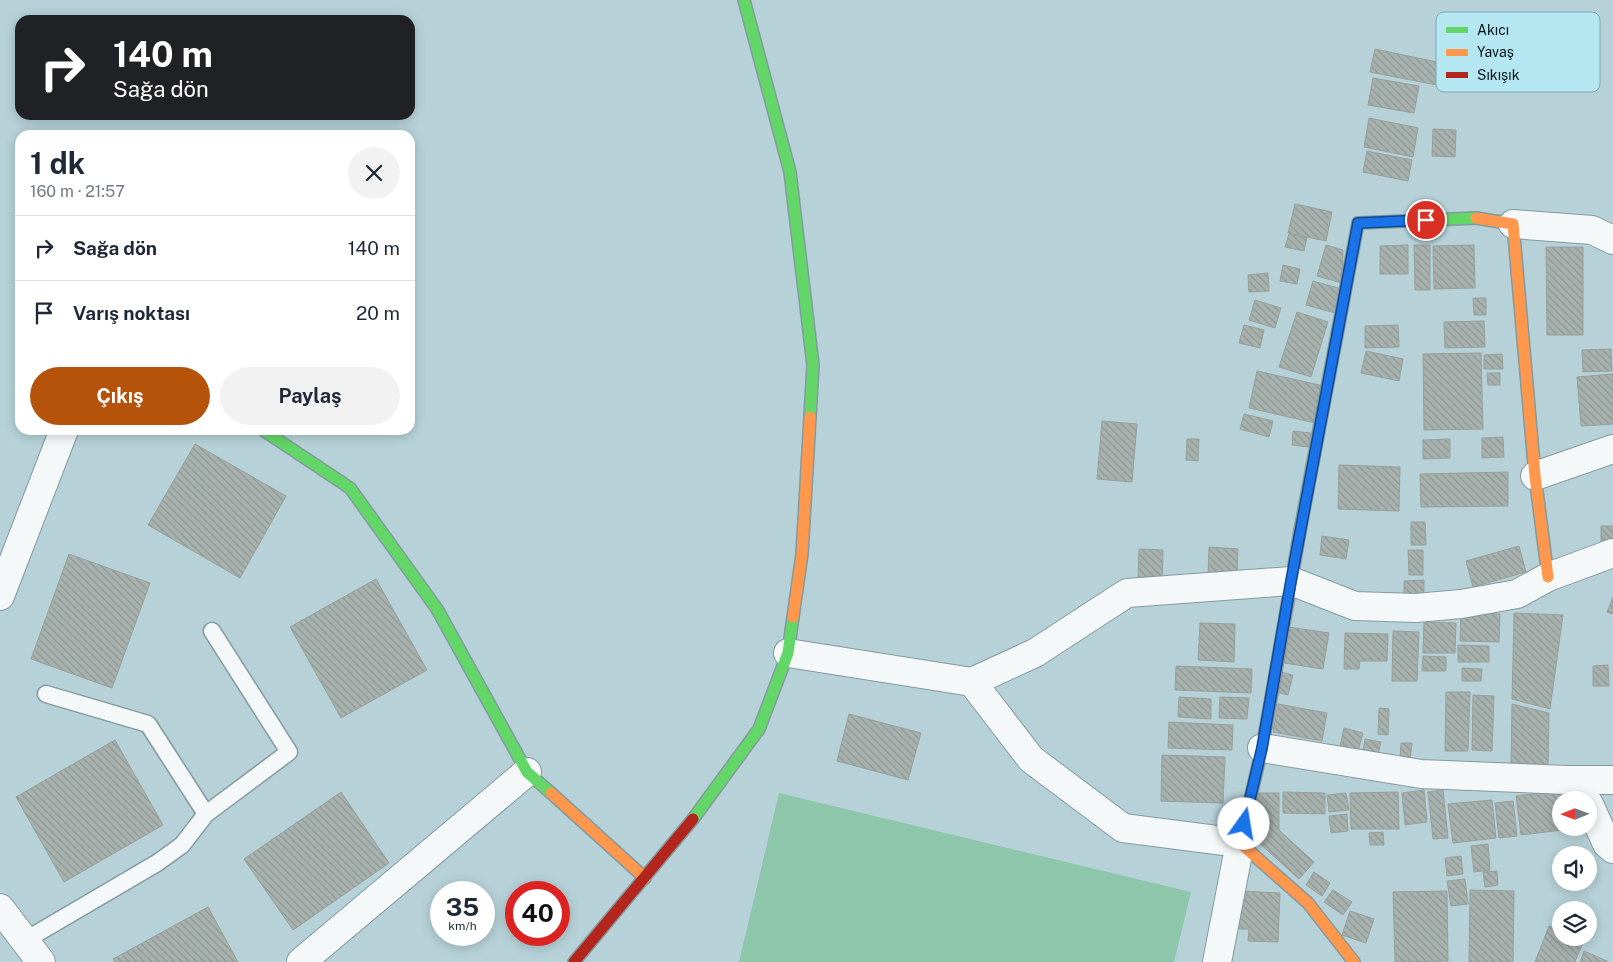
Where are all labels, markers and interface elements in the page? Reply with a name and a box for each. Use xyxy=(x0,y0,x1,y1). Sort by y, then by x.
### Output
legend xyxy=(1436,12,1600,92)
text: Akıcı xyxy=(1477,22,1509,38)
text: 140 m xyxy=(113,34,213,75)
icon: right xyxy=(30,35,95,100)
text: Yavaş xyxy=(1477,44,1514,60)
text: Sıkışık xyxy=(1477,67,1520,83)
text: Sağa dön xyxy=(113,76,209,102)
text: 1 dk xyxy=(30,145,85,181)
button: close xyxy=(348,147,400,199)
text: 160 m · 21:57 xyxy=(30,182,125,201)
pin xyxy=(1405,199,1447,241)
icon: arrive xyxy=(1412,206,1440,234)
icon: right xyxy=(30,234,58,262)
text: Sağa dön xyxy=(73,237,157,259)
text: 140 m xyxy=(348,237,400,259)
icon: arrive xyxy=(30,299,58,327)
text: Varış noktası xyxy=(73,302,190,324)
text: 20 m xyxy=(356,302,400,324)
button: Çıkış xyxy=(30,367,210,425)
button: Paylaş xyxy=(220,367,400,425)
north arrow xyxy=(1552,791,1598,836)
map controls xyxy=(1552,791,1597,946)
position arrow xyxy=(1217,797,1269,849)
button: sound xyxy=(1552,846,1597,891)
speed limit sign: 40 xyxy=(505,881,570,946)
text: 35 xyxy=(446,892,479,922)
button: layers xyxy=(1552,901,1597,946)
text: km/h xyxy=(448,919,477,933)

